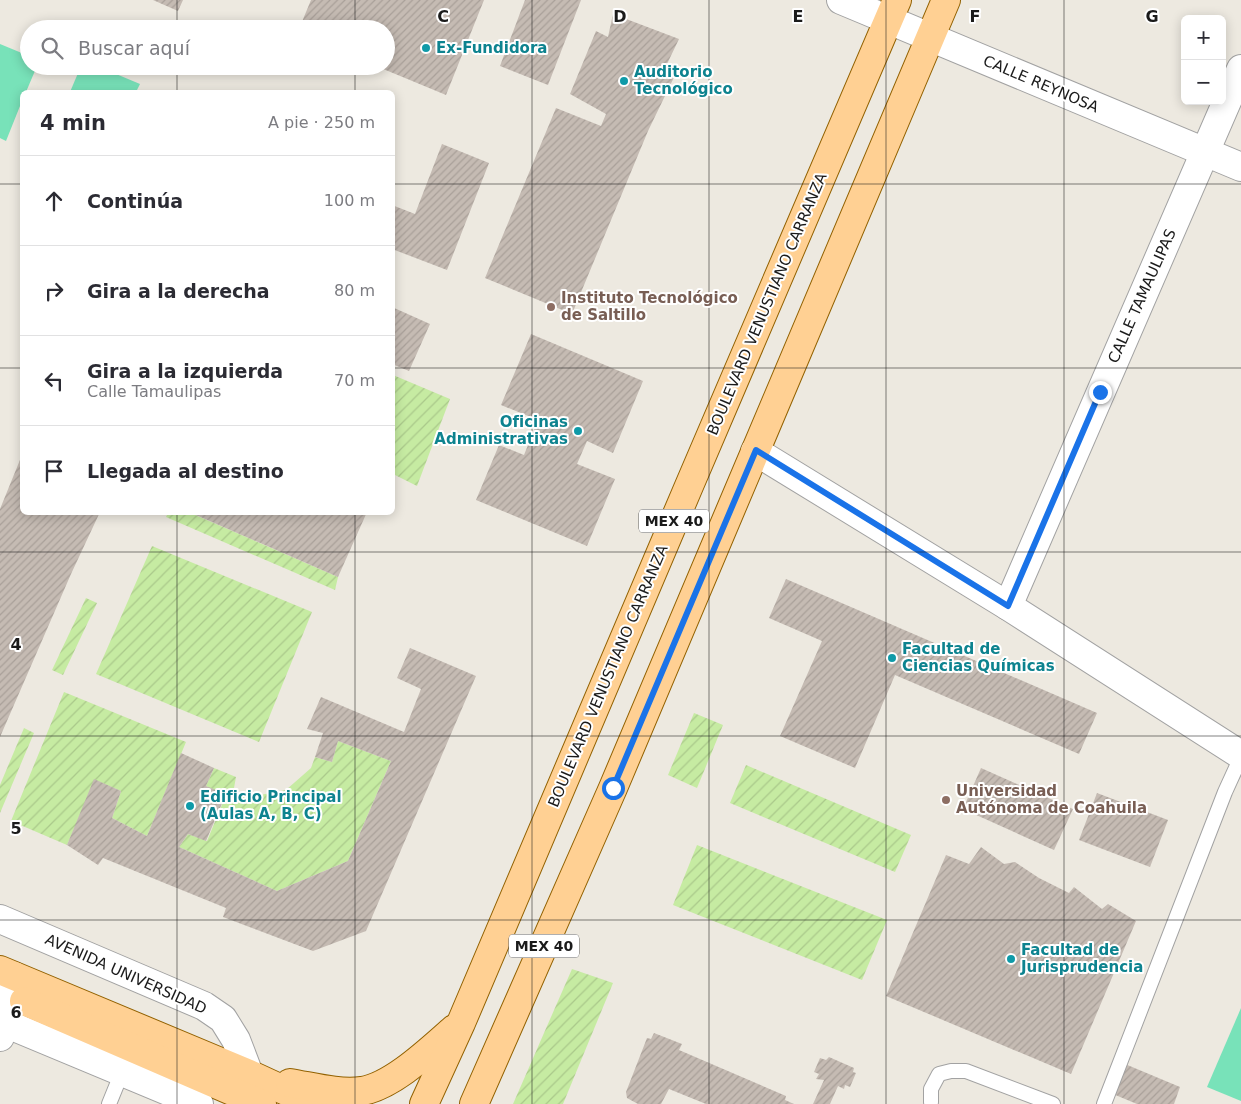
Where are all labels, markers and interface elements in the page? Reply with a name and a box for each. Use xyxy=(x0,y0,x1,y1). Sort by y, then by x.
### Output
text: C xyxy=(437,7,449,26)
text: D xyxy=(613,7,627,26)
text: E xyxy=(793,7,803,26)
text: F xyxy=(970,7,980,26)
text: G xyxy=(1145,7,1159,26)
map controls xyxy=(1181,15,1226,105)
button: + xyxy=(1181,15,1226,60)
search box xyxy=(20,20,395,75)
icon: search xyxy=(38,34,66,62)
text: Buscar aquí xyxy=(78,37,190,59)
place label: Ex-Fundidora xyxy=(436,39,547,57)
marker: Ex-Fundidora xyxy=(420,42,432,54)
street label: CALLE REYNOSA xyxy=(980,52,1102,117)
button: − xyxy=(1181,60,1226,105)
place label: Auditorio Tecnológico xyxy=(634,63,733,98)
marker: Auditorio Tecnológico xyxy=(618,75,630,87)
text: 4 min xyxy=(40,111,106,135)
text: A pie · 250 m xyxy=(268,113,375,132)
street label: BOULEVARD VENUSTIANO CARRANZA xyxy=(703,170,831,438)
icon: ahead xyxy=(40,187,68,215)
text: Continúa xyxy=(87,190,183,212)
text: 100 m xyxy=(324,191,375,210)
street label: CALLE TAMAULIPAS xyxy=(1104,226,1180,366)
icon: right xyxy=(40,277,68,305)
text: Gira a la derecha xyxy=(87,280,270,302)
text: 80 m xyxy=(334,281,375,300)
place label: Instituto Tecnológico de Saltillo xyxy=(561,289,738,324)
marker: Instituto Tecnológico de Saltillo xyxy=(545,301,557,313)
text: Gira a la izquierda xyxy=(87,360,283,382)
icon: left xyxy=(40,367,68,395)
text: 70 m xyxy=(334,371,375,390)
route end xyxy=(1089,381,1112,404)
text: Calle Tamaulipas xyxy=(87,382,221,401)
place label: Oficinas Administrativas xyxy=(434,413,568,448)
marker: Oficinas Administrativas xyxy=(572,425,584,437)
icon: arrive xyxy=(40,457,68,485)
text: Llegada al destino xyxy=(87,460,284,482)
road number: MEX 40 xyxy=(639,510,709,532)
street label: BOULEVARD VENUSTIANO CARRANZA xyxy=(544,542,672,810)
text: 4 xyxy=(10,635,22,654)
place label: Facultad de Ciencias Químicas xyxy=(902,640,1055,675)
marker: Facultad de Ciencias Químicas xyxy=(886,652,898,664)
route start xyxy=(602,777,625,800)
place label: Universidad Autónoma de Coahuila xyxy=(956,782,1147,817)
place label: Edificio Principal (Aulas A, B, C) xyxy=(200,788,342,823)
marker: Universidad Autónoma de Coahuila xyxy=(940,794,952,806)
marker: Edificio Principal (Aulas A, B, C) xyxy=(184,800,196,812)
text: 5 xyxy=(10,819,22,838)
street label: AVENIDA UNIVERSIDAD xyxy=(42,930,210,1018)
road number: MEX 40 xyxy=(509,934,579,958)
place label: Facultad de Jurisprudencia xyxy=(1020,941,1143,976)
marker: Facultad de Jurisprudencia xyxy=(1005,953,1017,965)
text: 6 xyxy=(10,1003,22,1022)

